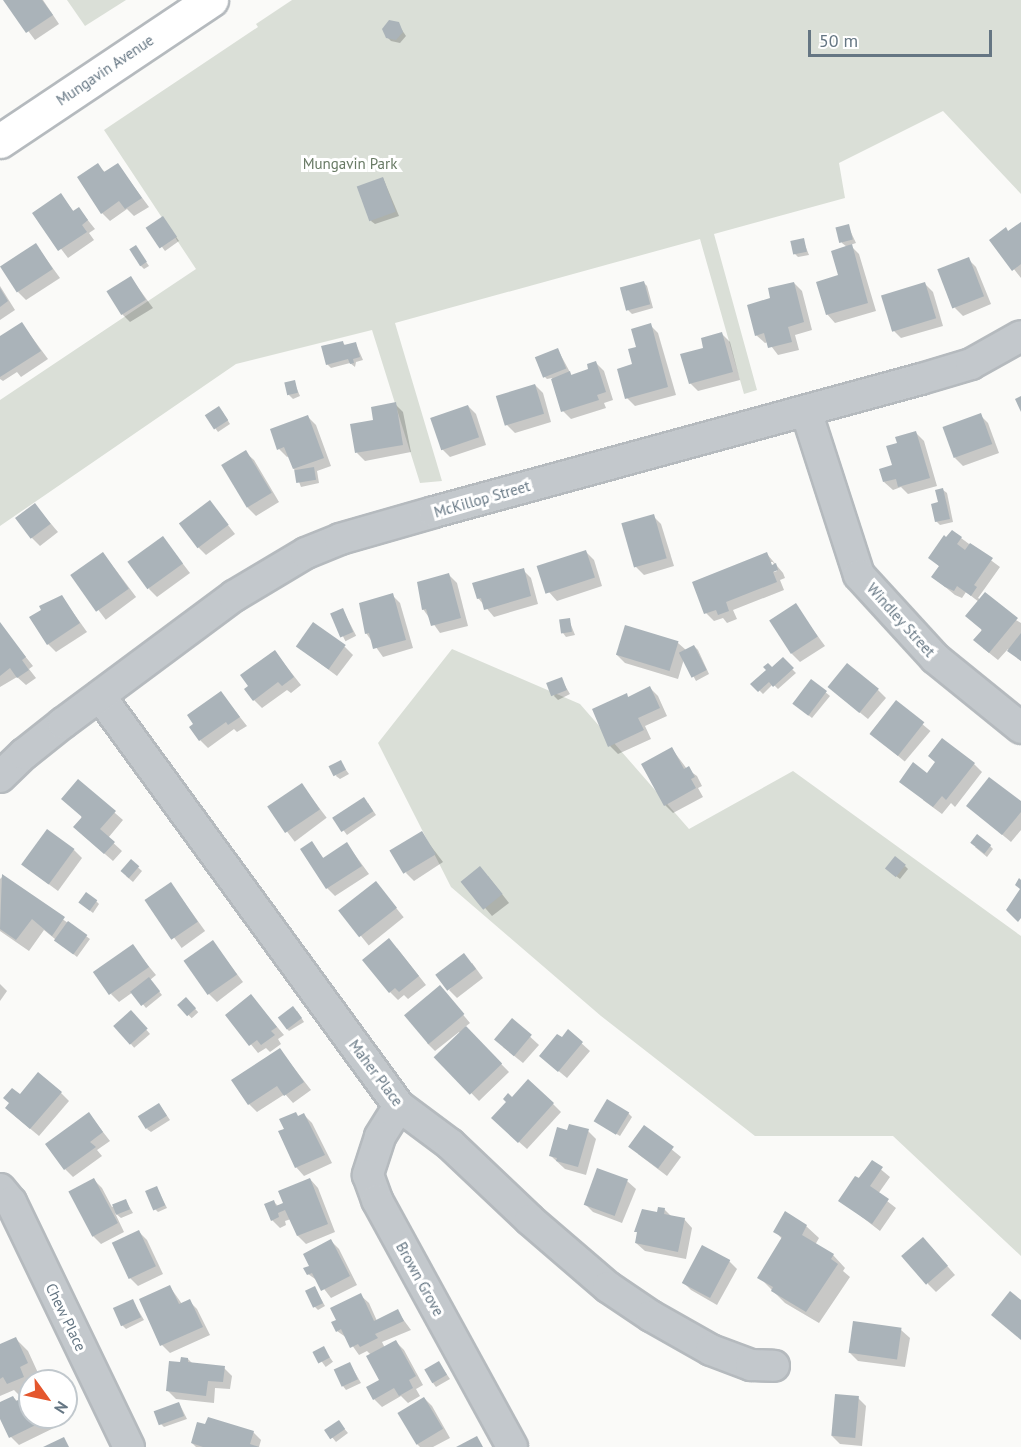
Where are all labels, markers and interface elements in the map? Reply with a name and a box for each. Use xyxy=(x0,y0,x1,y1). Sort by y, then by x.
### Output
scale bar xyxy=(811,18,996,56)
text: 50 m xyxy=(819,29,858,52)
street label: Mungavin Avenue xyxy=(53,31,157,109)
park label: Mungavin Park xyxy=(303,155,397,173)
street label: McKillop Street xyxy=(432,477,532,521)
street label: Windley Street xyxy=(863,579,939,661)
street label: Maher Place xyxy=(345,1036,407,1110)
street label: Brown Grove xyxy=(392,1239,448,1319)
street label: Chew Place xyxy=(42,1280,90,1354)
north arrow xyxy=(18,1369,78,1429)
text: N xyxy=(50,1398,73,1418)

